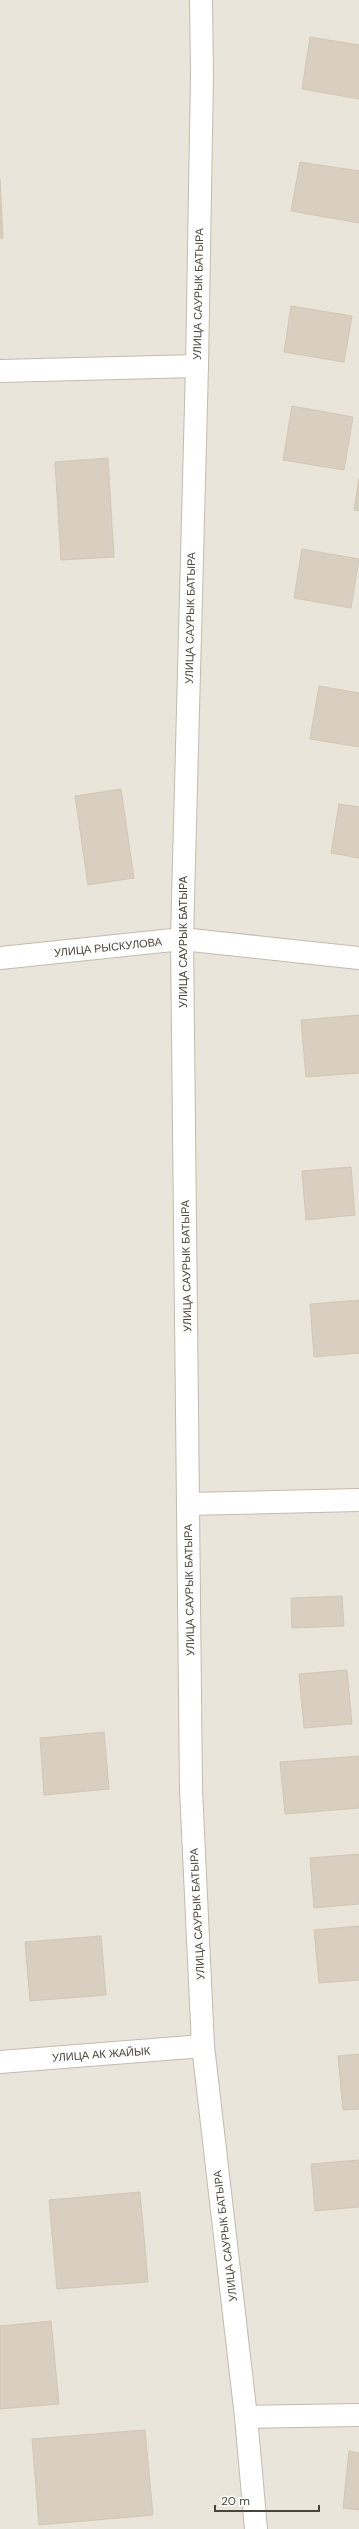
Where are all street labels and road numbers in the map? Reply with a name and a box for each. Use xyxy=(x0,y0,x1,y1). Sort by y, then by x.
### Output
street label: УЛИЦА САУРЫК БАТЫРА xyxy=(190,227,206,360)
street label: УЛИЦА САУРЫК БАТЫРА xyxy=(182,551,198,684)
street label: УЛИЦА САУРЫК БАТЫРА xyxy=(176,875,190,1008)
street label: УЛИЦА РЫСКУЛОВА xyxy=(53,934,163,960)
street label: УЛИЦА САУРЫК БАТЫРА xyxy=(178,1199,194,1332)
street label: УЛИЦА САУРЫК БАТЫРА xyxy=(181,1523,197,1656)
street label: УЛИЦА САУРЫК БАТЫРА xyxy=(187,1847,207,1980)
street label: УЛИЦА АК ЖАЙЫК xyxy=(51,2044,151,2064)
street label: УЛИЦА САУРЫК БАТЫРА xyxy=(210,2169,240,2302)

